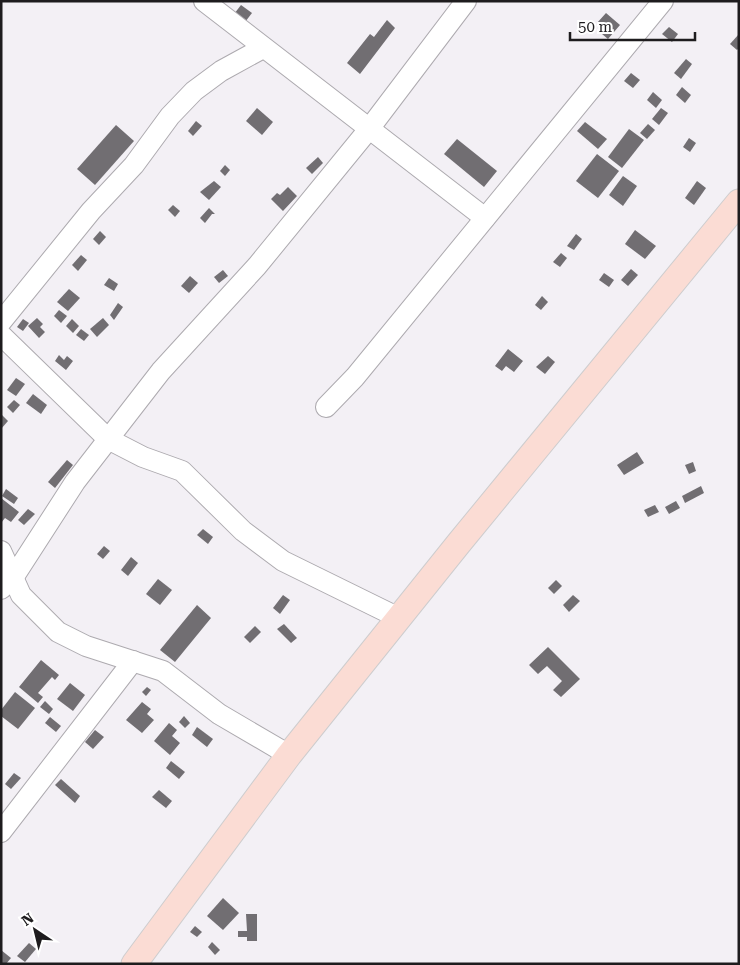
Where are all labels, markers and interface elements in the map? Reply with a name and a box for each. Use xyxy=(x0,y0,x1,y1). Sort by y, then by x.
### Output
scale bar xyxy=(570,10,695,42)
text: 50 m xyxy=(578,18,613,36)
north arrow xyxy=(10,905,60,955)
text: N xyxy=(19,910,37,929)

